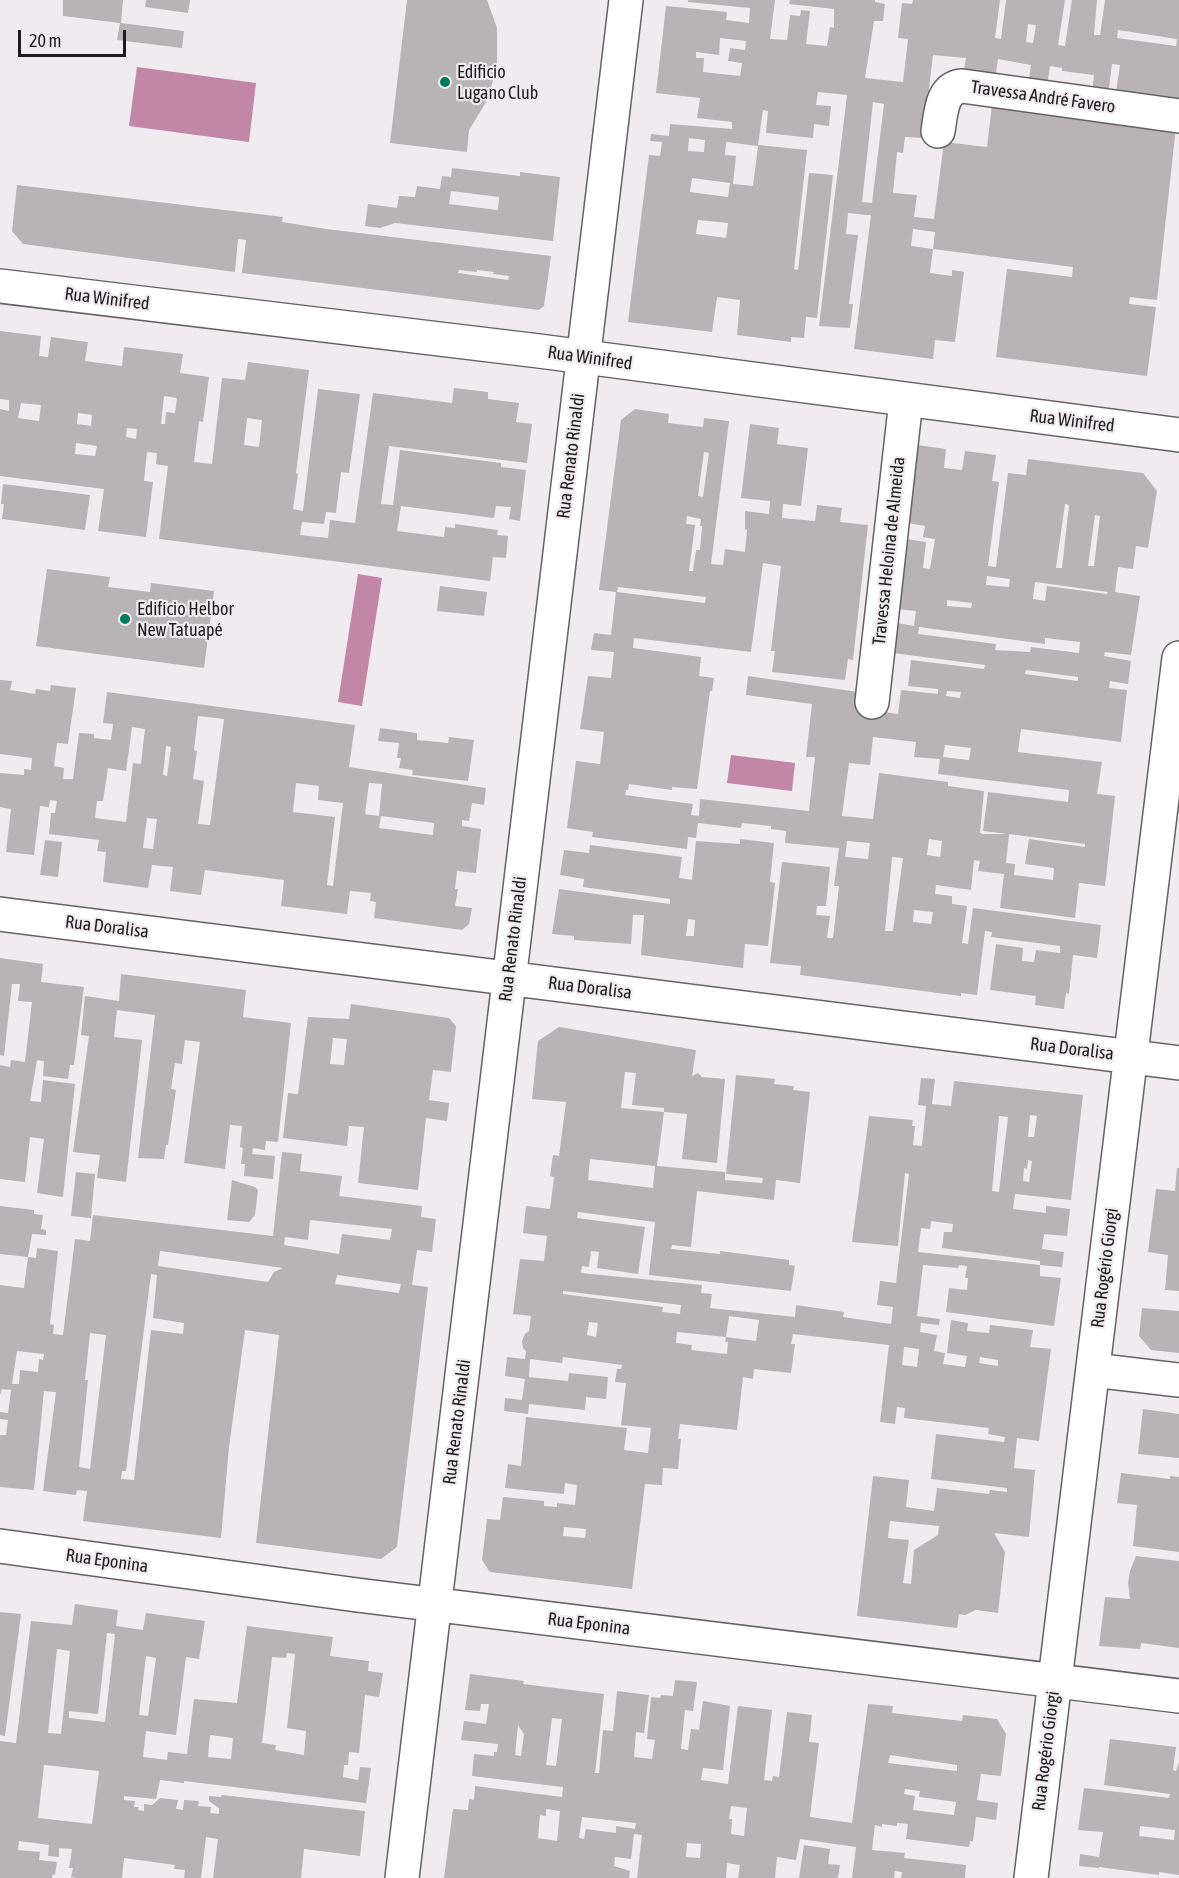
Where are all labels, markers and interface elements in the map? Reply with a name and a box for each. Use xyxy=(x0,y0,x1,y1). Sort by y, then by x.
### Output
scale bar xyxy=(21,18,129,56)
text: 20 m xyxy=(29,30,61,51)
place label: Edificio Lugano Club xyxy=(457,61,538,104)
marker: Edificio Lugano Club xyxy=(438,75,452,89)
street label: Travessa André Favero xyxy=(969,76,1117,118)
street label: Rua Winifred xyxy=(63,283,151,315)
street label: Rua Winifred xyxy=(546,341,634,375)
street label: Rua Renato Rinaldi xyxy=(553,392,589,520)
street label: Rua Winifred xyxy=(1028,405,1116,437)
street label: Travessa Heloina de Almeida xyxy=(868,456,910,646)
place label: Edifício Helbor New Tatuapé xyxy=(137,598,234,640)
marker: Edifício Helbor New Tatuapé xyxy=(118,612,132,626)
street label: Rua Renato Rinaldi xyxy=(495,875,531,1003)
street label: Rua Doralisa xyxy=(64,911,150,943)
street label: Rua Doralisa xyxy=(547,972,633,1004)
street label: Rua Doralisa xyxy=(1029,1033,1115,1065)
street label: Rua Rogério Giorgi xyxy=(1087,1207,1123,1329)
street label: Rua Renato Rinaldi xyxy=(439,1358,475,1486)
street label: Rua Eponina xyxy=(64,1545,150,1577)
street label: Rua Eponina xyxy=(546,1608,632,1640)
street label: Rua Rogério Giorgi xyxy=(1028,1690,1064,1812)

